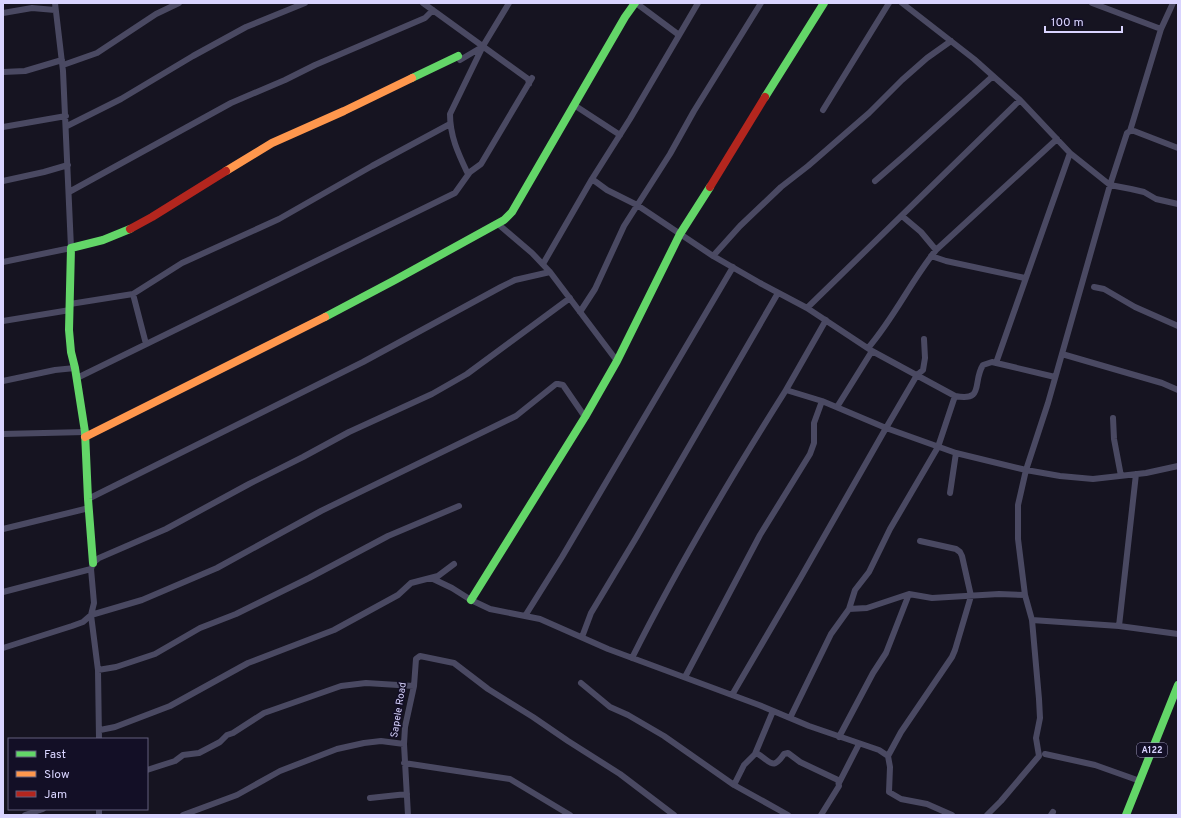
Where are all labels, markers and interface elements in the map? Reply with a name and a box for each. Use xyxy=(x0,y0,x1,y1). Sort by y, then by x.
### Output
scale bar xyxy=(1045,8,1122,34)
text: 100 m xyxy=(1051,15,1084,31)
street label: Sapele Road xyxy=(388,681,410,739)
legend xyxy=(8,738,148,810)
road number: A122 xyxy=(1137,743,1167,757)
text: Fast xyxy=(44,747,66,763)
text: Slow xyxy=(44,767,70,783)
text: Jam xyxy=(44,787,67,803)

